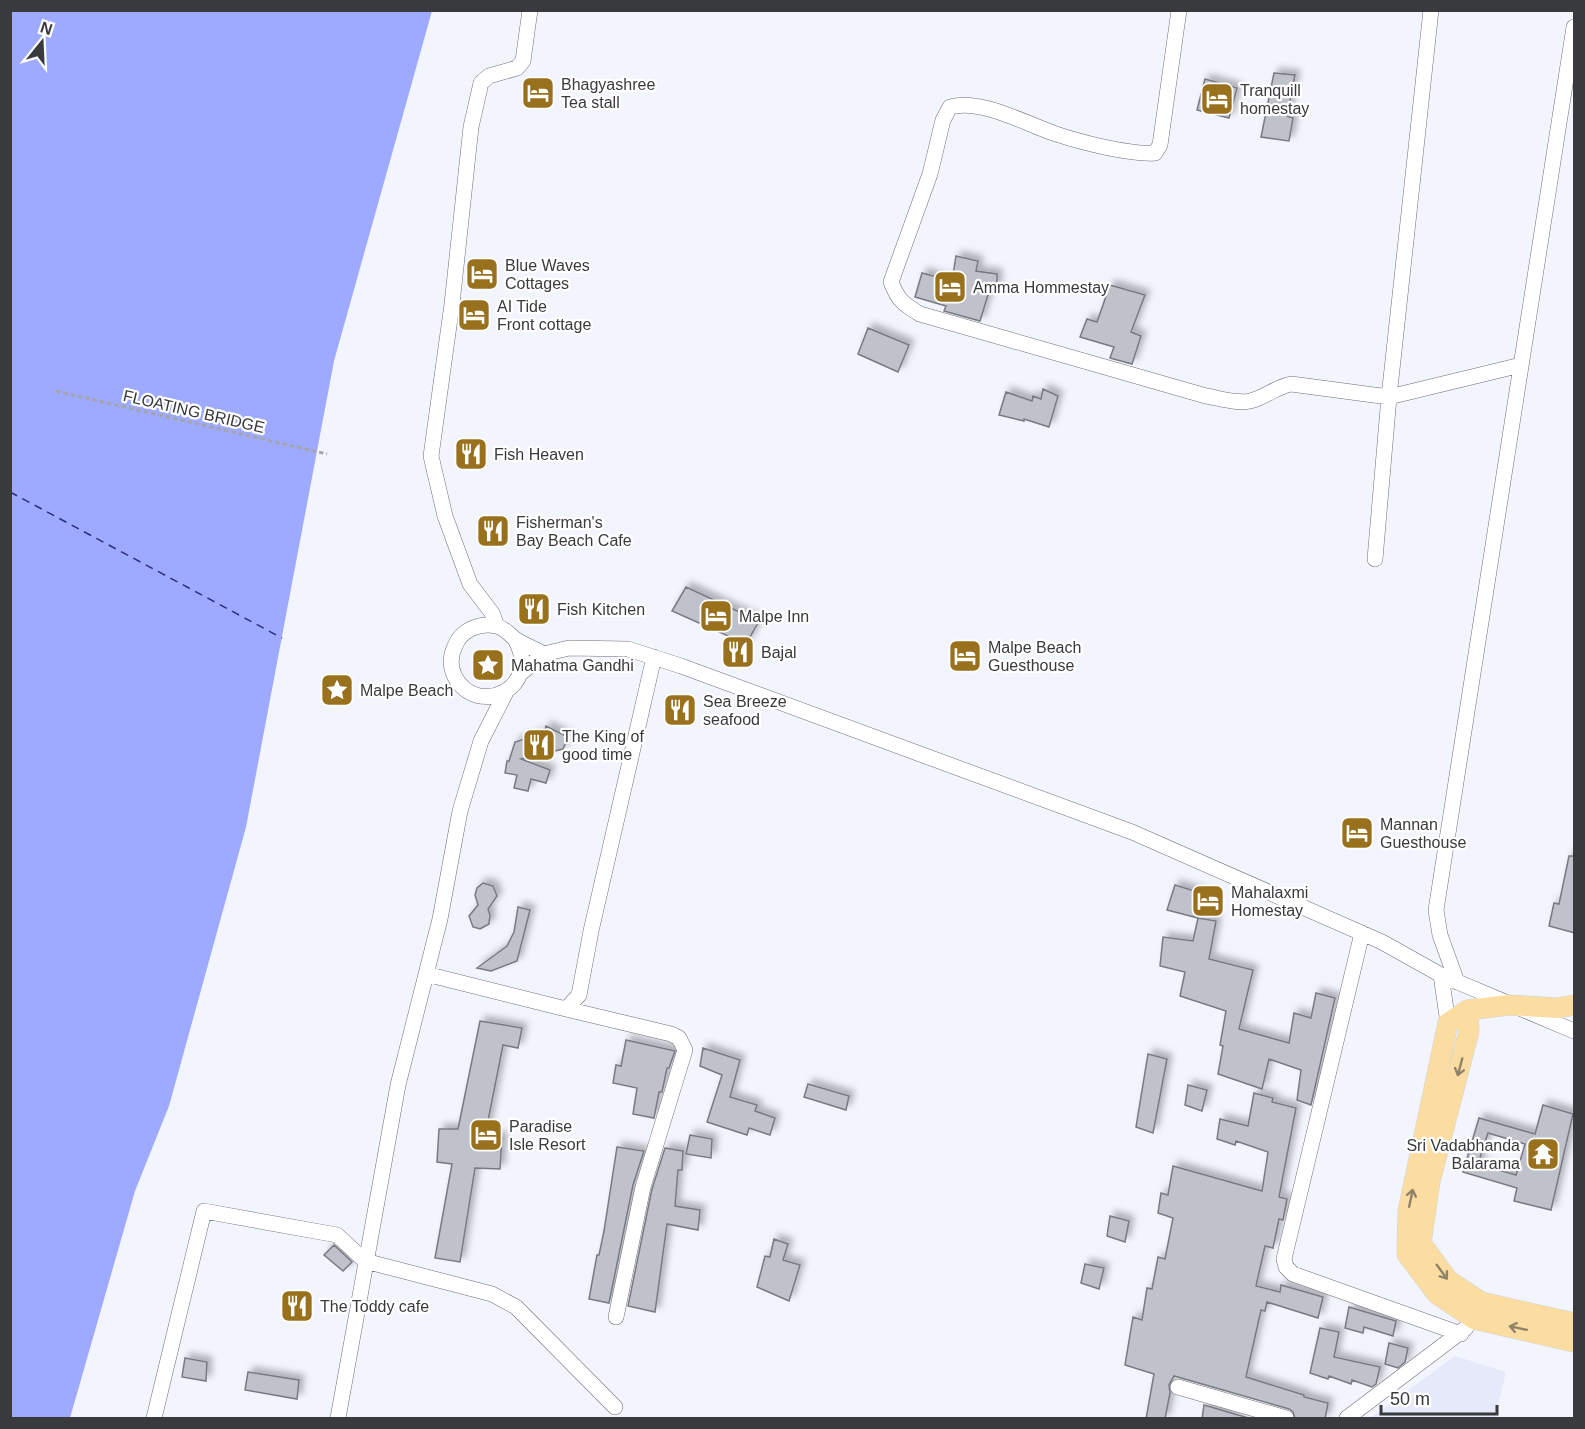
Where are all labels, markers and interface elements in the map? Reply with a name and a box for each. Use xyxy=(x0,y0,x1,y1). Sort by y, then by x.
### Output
north arrow xyxy=(12,12,72,72)
text: N xyxy=(38,18,55,38)
hotel icon: Bhagyashree Tea stall xyxy=(520,75,556,111)
place label: Bhagyashree Tea stall xyxy=(561,76,655,111)
hotel icon: Tranquill homestay xyxy=(1199,81,1235,117)
place label: Tranquill homestay xyxy=(1240,82,1309,117)
hotel icon: Blue Waves Cottages xyxy=(464,256,500,292)
place label: Blue Waves Cottages xyxy=(505,257,590,292)
hotel icon: Amma Hommestay xyxy=(932,269,968,305)
place label: Amma Hommestay xyxy=(973,279,1109,296)
hotel icon: AI Tide Front cottage xyxy=(456,297,492,333)
place label: AI Tide Front cottage xyxy=(497,298,591,333)
street label: FLOATING BRIDGE xyxy=(122,387,266,436)
restaurant icon: Fish Heaven xyxy=(453,436,489,472)
place label: Fish Heaven xyxy=(494,446,584,463)
restaurant icon: Fisherman's Bay Beach Cafe xyxy=(475,513,511,549)
place label: Fisherman's Bay Beach Cafe xyxy=(516,514,632,549)
restaurant icon: Fish Kitchen xyxy=(516,591,552,627)
hotel icon: Malpe Inn xyxy=(698,598,734,634)
place label: Fish Kitchen xyxy=(557,601,645,618)
place label: Malpe Inn xyxy=(739,608,809,625)
restaurant icon: Bajal xyxy=(720,634,756,670)
hotel icon: Malpe Beach Guesthouse xyxy=(947,638,983,674)
place label: Malpe Beach Guesthouse xyxy=(988,639,1081,674)
place label: Bajal xyxy=(761,644,797,661)
place icon: Mahatma Gandhi xyxy=(470,647,506,683)
place label: Mahatma Gandhi xyxy=(511,657,634,674)
place icon: Malpe Beach xyxy=(319,672,355,708)
place label: Malpe Beach xyxy=(360,682,453,699)
restaurant icon: Sea Breeze seafood xyxy=(662,692,698,728)
place label: Sea Breeze seafood xyxy=(703,693,787,728)
restaurant icon: The King of good time xyxy=(521,727,557,763)
place label: The King of good time xyxy=(562,728,644,763)
hotel icon: Mannan Guesthouse xyxy=(1339,815,1375,851)
place label: Mannan Guesthouse xyxy=(1380,816,1466,851)
hotel icon: Mahalaxmi Homestay xyxy=(1190,883,1226,919)
place label: Mahalaxmi Homestay xyxy=(1231,884,1308,919)
one-way arrow xyxy=(1453,1057,1465,1076)
hotel icon: Paradise Isle Resort xyxy=(468,1117,504,1153)
place label: Paradise Isle Resort xyxy=(509,1118,586,1153)
temple icon: Sri Vadabhanda Balarama xyxy=(1525,1136,1561,1172)
place label: Sri Vadabhanda Balarama xyxy=(1406,1137,1520,1172)
one-way arrow xyxy=(1405,1189,1417,1208)
one-way arrow xyxy=(1435,1263,1448,1279)
restaurant icon: The Toddy cafe xyxy=(279,1288,315,1324)
place label: The Toddy cafe xyxy=(320,1298,429,1315)
one-way arrow xyxy=(1508,1322,1528,1333)
scale bar xyxy=(1381,1378,1496,1416)
text: 50 m xyxy=(1390,1389,1430,1409)

